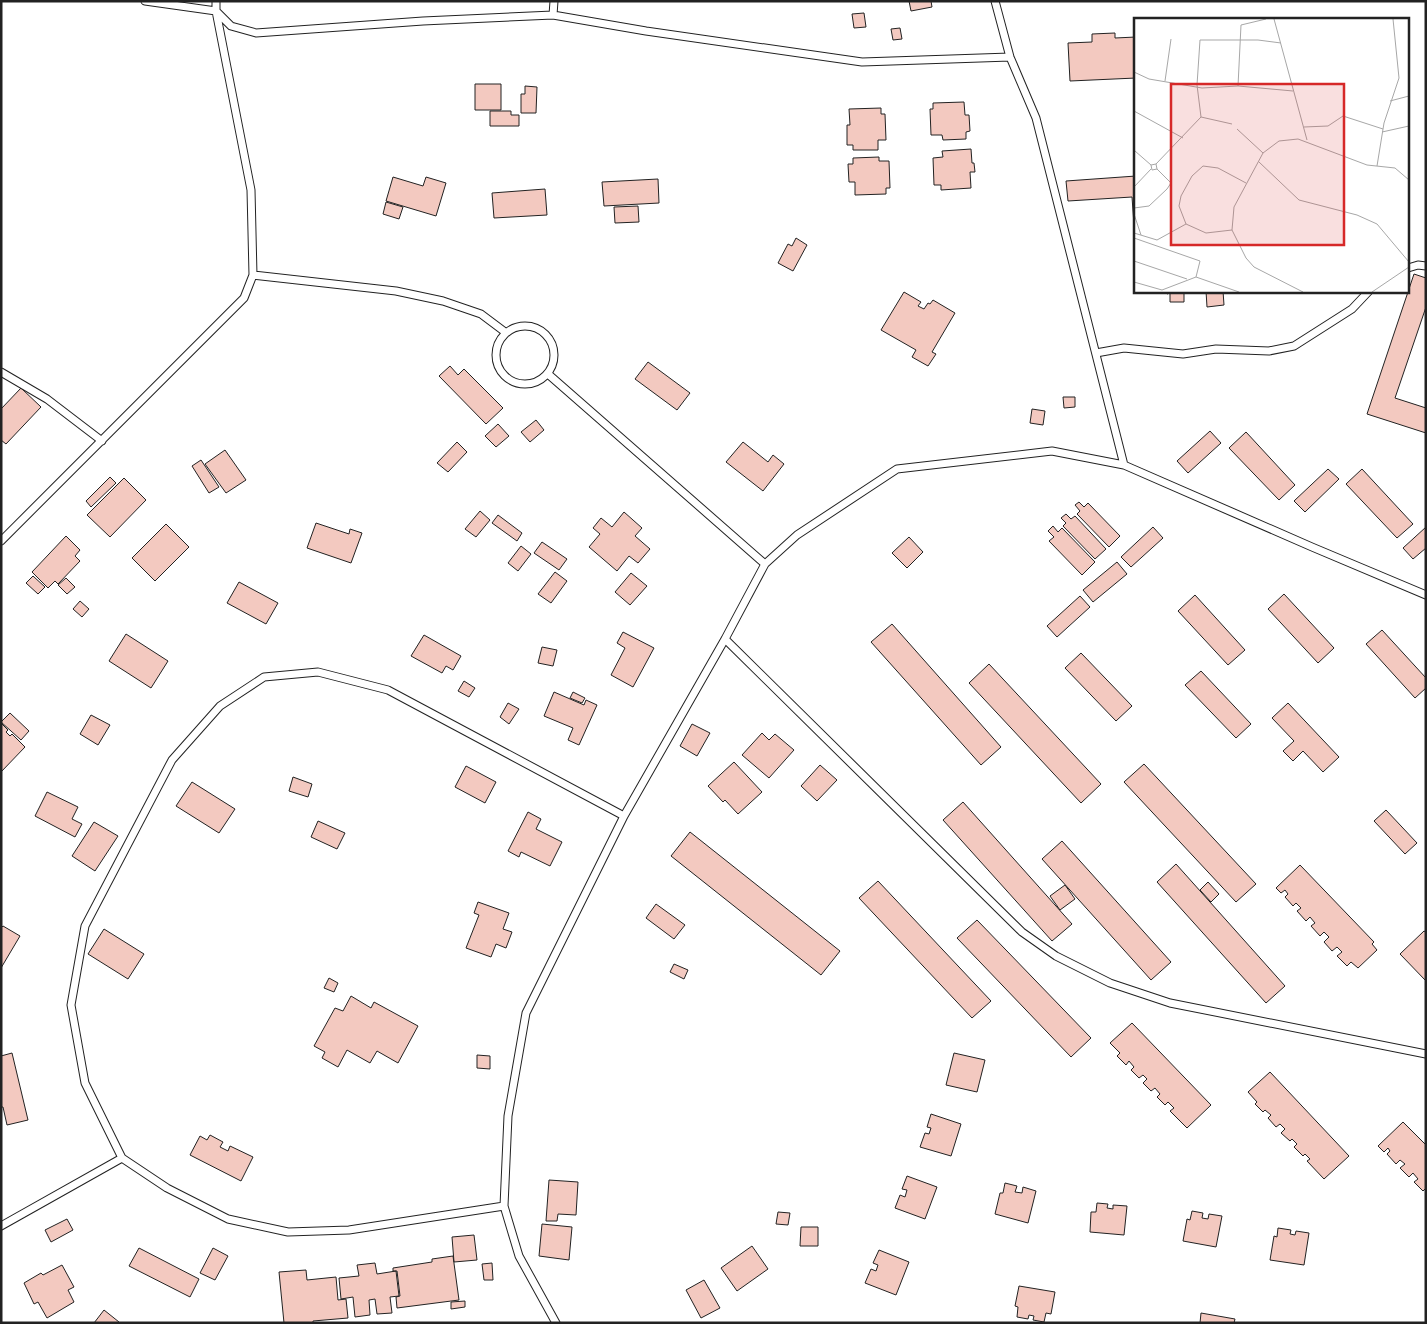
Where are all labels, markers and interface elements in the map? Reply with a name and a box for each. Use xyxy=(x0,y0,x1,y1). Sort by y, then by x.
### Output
inset map xyxy=(1134,18,1410,292)

